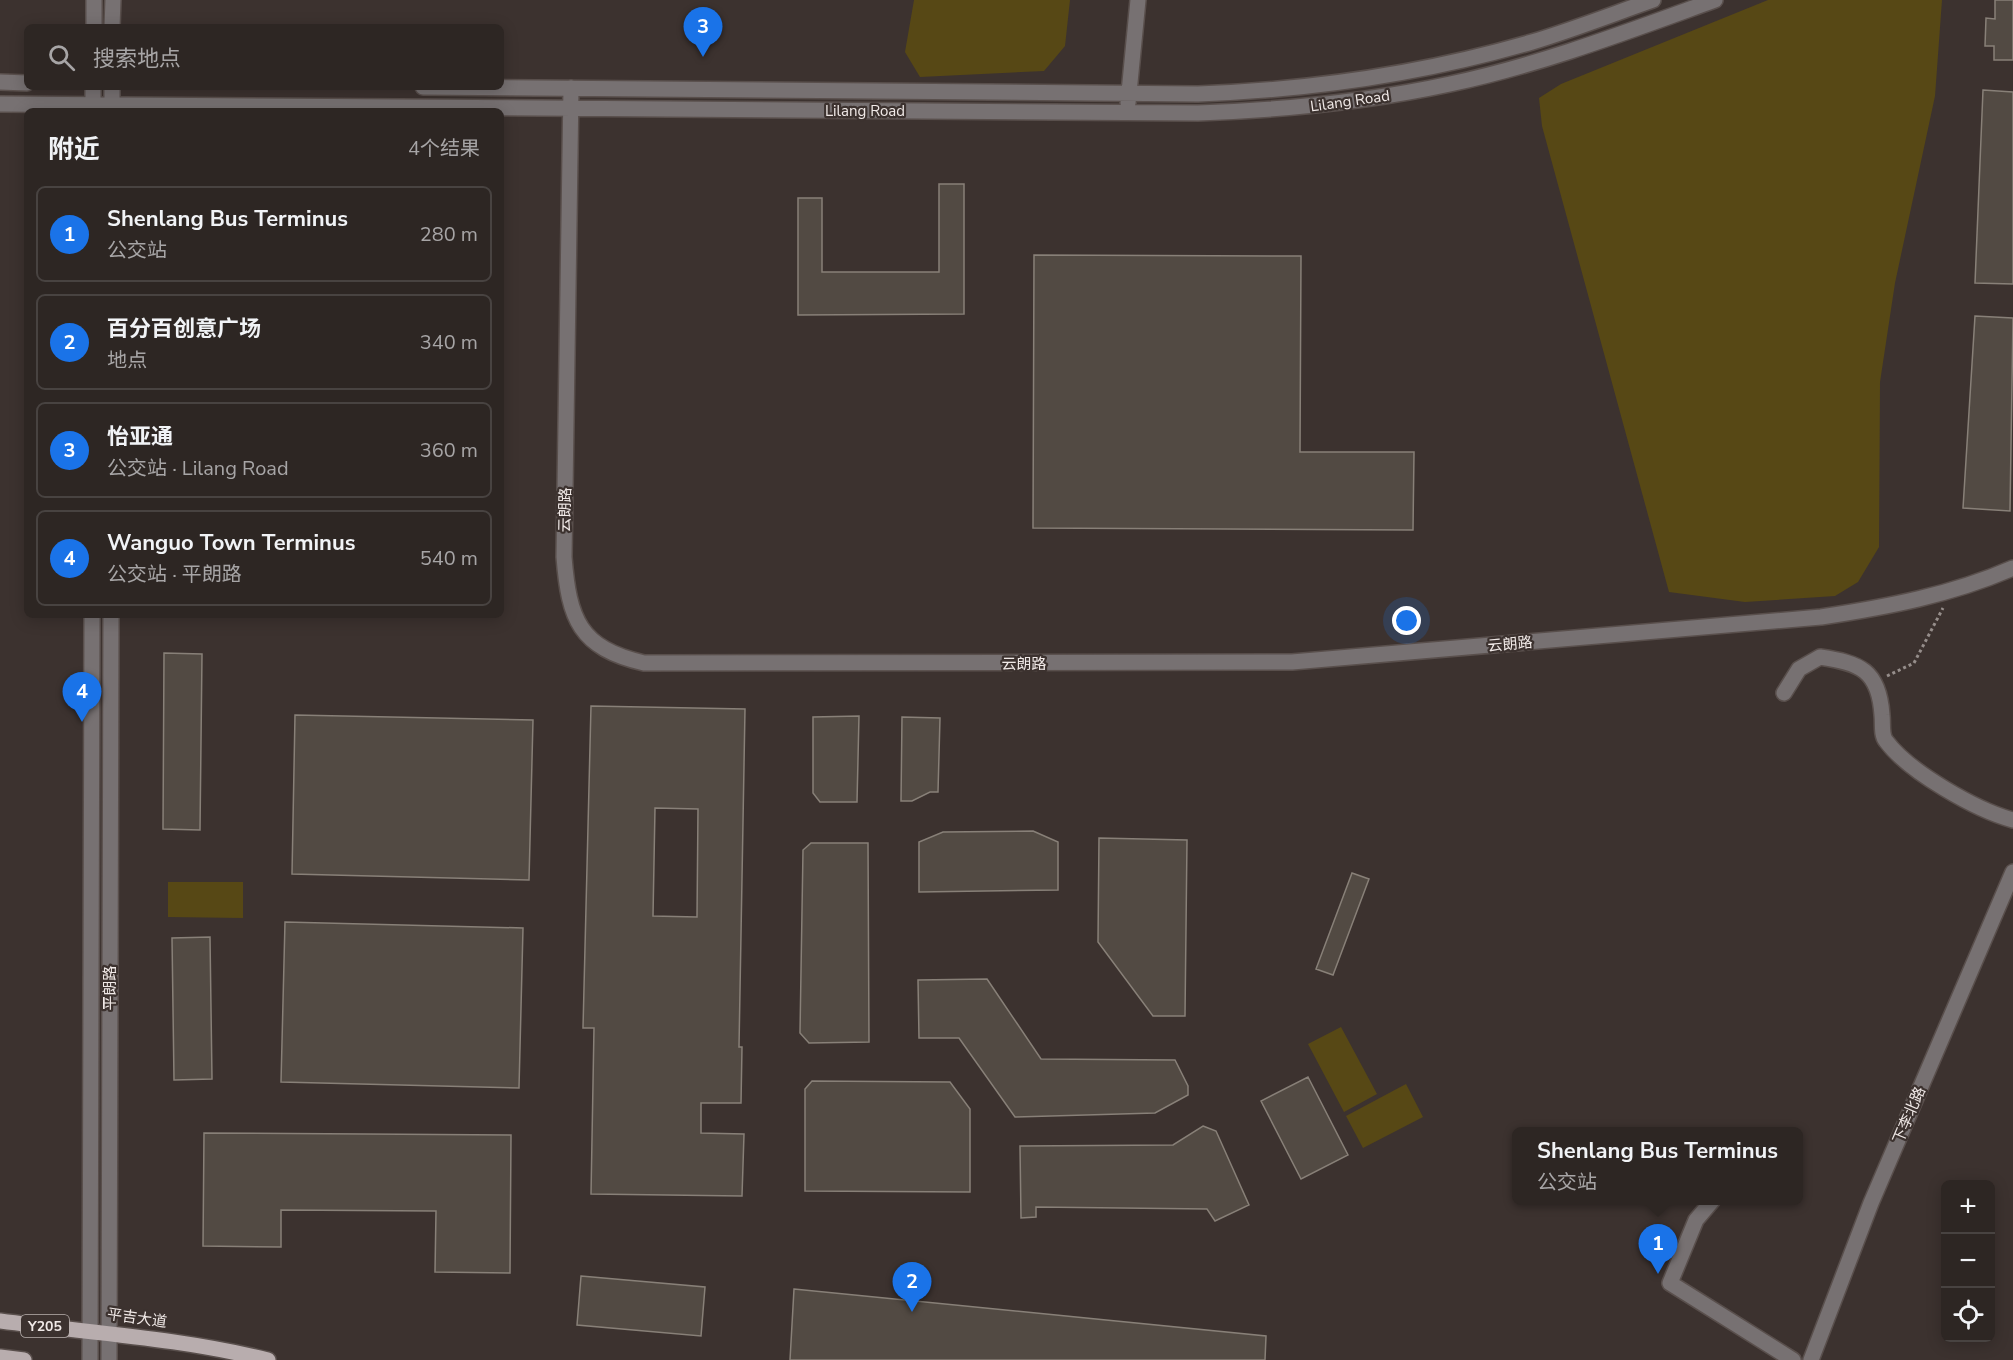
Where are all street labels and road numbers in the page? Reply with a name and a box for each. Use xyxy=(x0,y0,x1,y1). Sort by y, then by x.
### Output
street label: Lilang Road xyxy=(1309,86,1391,116)
street label: Lilang Road xyxy=(825,101,905,121)
street label: 云朗路 xyxy=(555,487,575,533)
street label: 云朗路 xyxy=(1487,632,1533,656)
street label: 云朗路 xyxy=(1001,654,1047,674)
street label: 平朗路 xyxy=(100,965,120,1011)
street label: 下李北路 xyxy=(1888,1083,1930,1147)
street label: 平吉大道 xyxy=(106,1304,168,1332)
road number: Y205 xyxy=(21,1315,69,1337)

